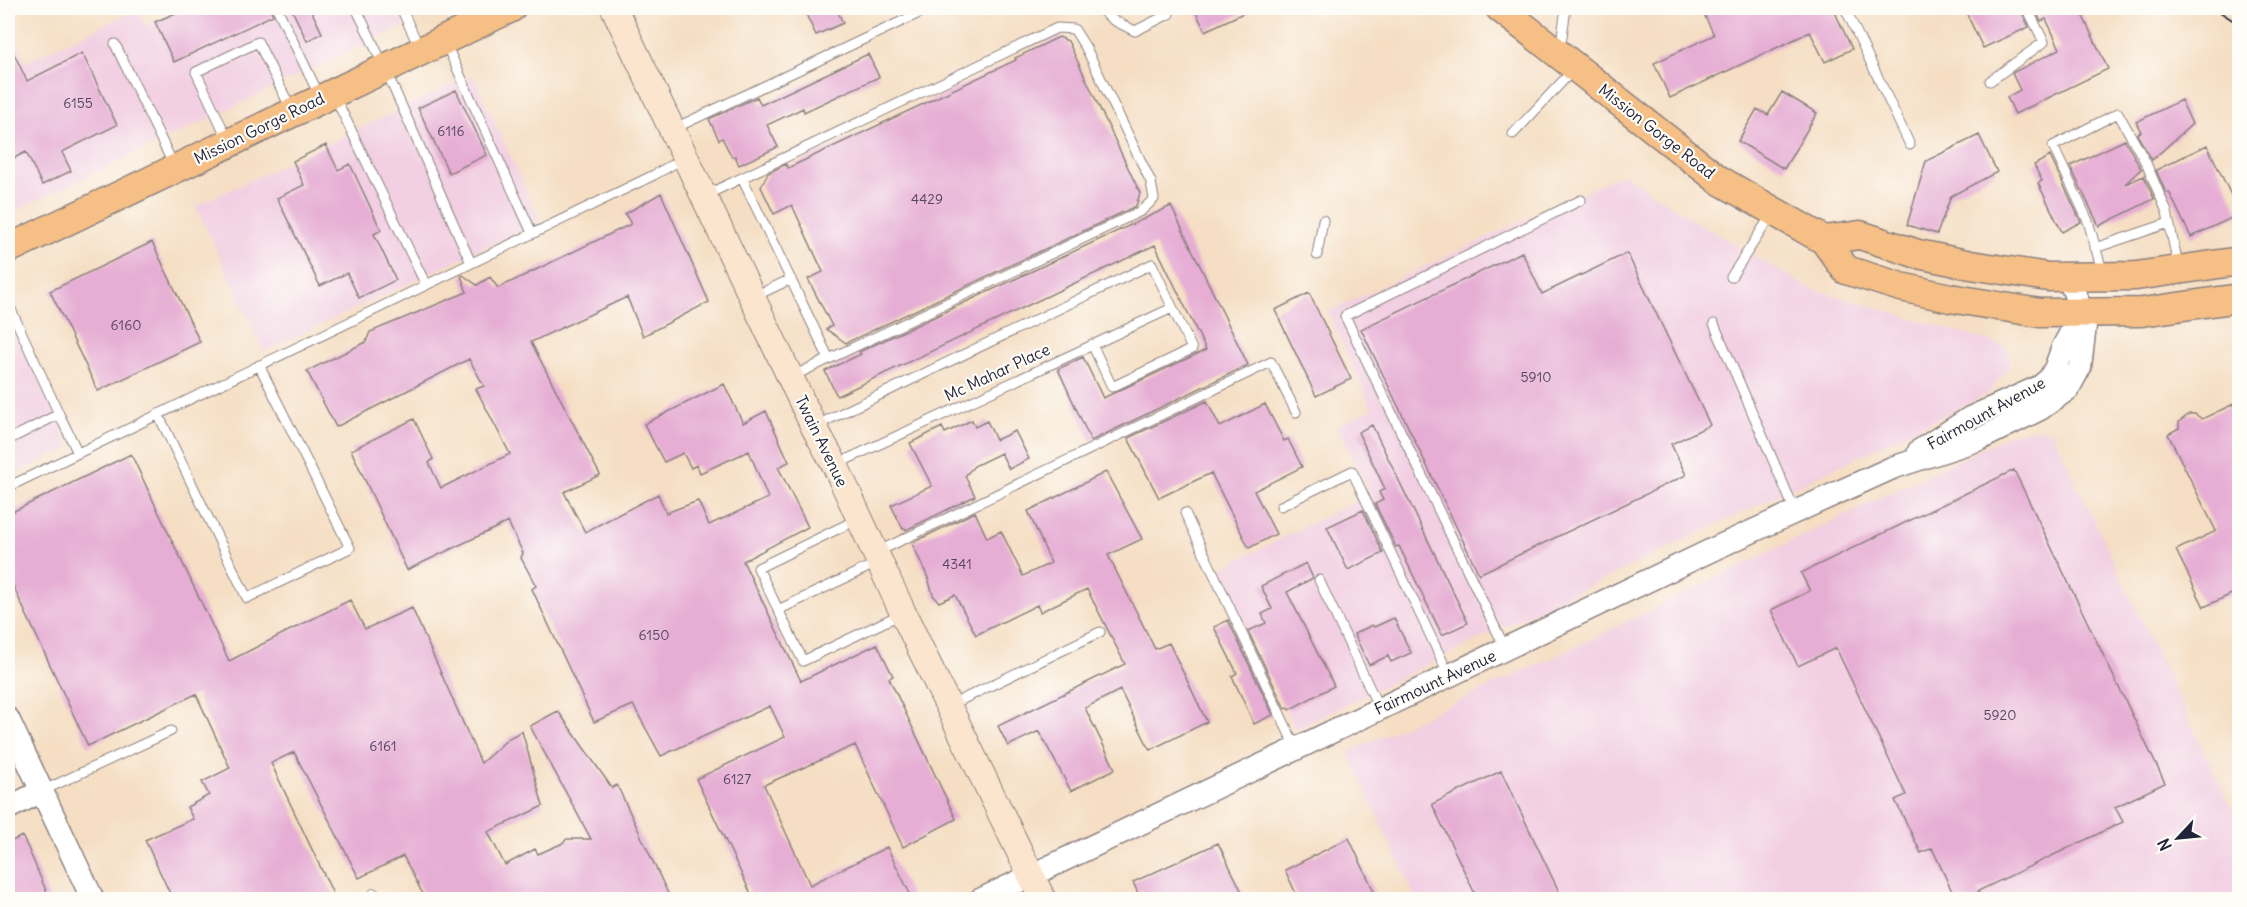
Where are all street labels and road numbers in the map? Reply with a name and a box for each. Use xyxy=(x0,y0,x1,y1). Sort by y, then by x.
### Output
street label: Mission Gorge Road xyxy=(1595,79,1719,183)
street label: Mission Gorge Road xyxy=(191,88,327,168)
street label: Mc Mahar Place xyxy=(941,339,1053,405)
street label: Fairmount Avenue xyxy=(1923,372,2049,454)
street label: Twain Avenue xyxy=(791,392,853,490)
street label: Fairmount Avenue xyxy=(1371,645,1499,719)

